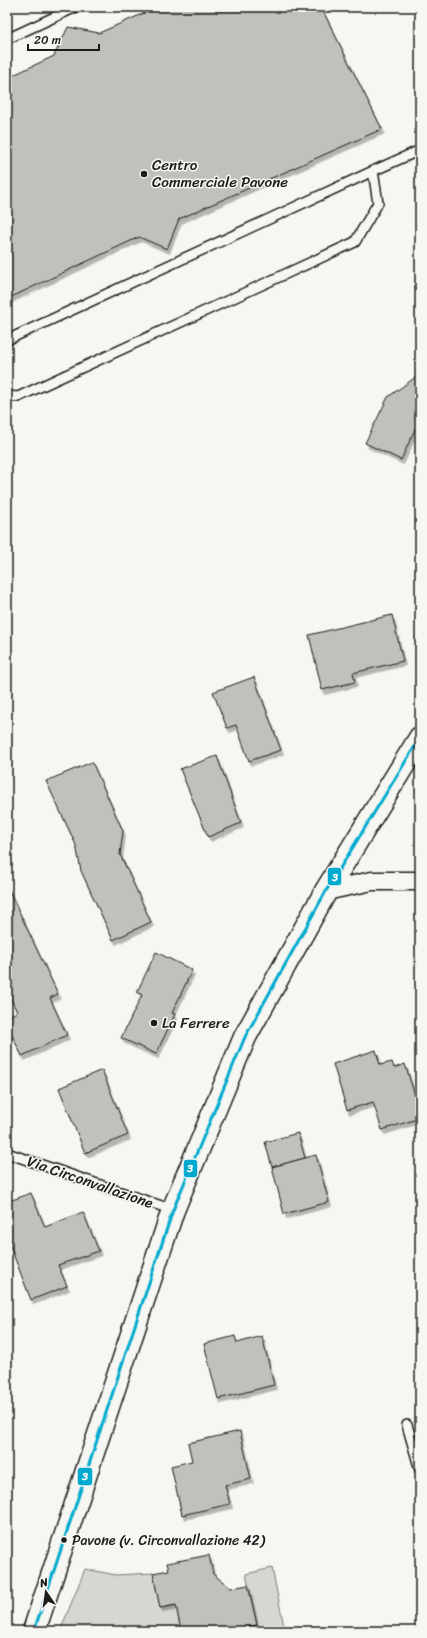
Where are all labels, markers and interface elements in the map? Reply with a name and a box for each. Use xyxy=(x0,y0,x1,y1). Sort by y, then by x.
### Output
scale bar xyxy=(28,26,99,52)
text: 20 m xyxy=(34,29,61,51)
place label: Centro Commerciale Pavone xyxy=(152,152,288,195)
marker: Centro Commerciale Pavone xyxy=(139,169,149,179)
line badge: 3 xyxy=(327,867,342,886)
text: 3 xyxy=(331,868,339,887)
place label: La Ferrere xyxy=(162,1010,230,1036)
marker: La Ferrere xyxy=(149,1018,159,1028)
street label: Via Circonvallazione xyxy=(23,1148,157,1216)
line badge: 3 xyxy=(183,1159,198,1178)
text: 3 xyxy=(186,1159,194,1178)
line badge: 3 xyxy=(77,1467,93,1486)
text: 3 xyxy=(81,1467,89,1486)
place label: Pavone (v. Circonvallazione 42) xyxy=(72,1528,266,1553)
marker: Pavone (v. Circonvallazione 42) xyxy=(59,1535,69,1545)
north arrow xyxy=(26,1572,66,1612)
text: N xyxy=(37,1573,50,1593)

